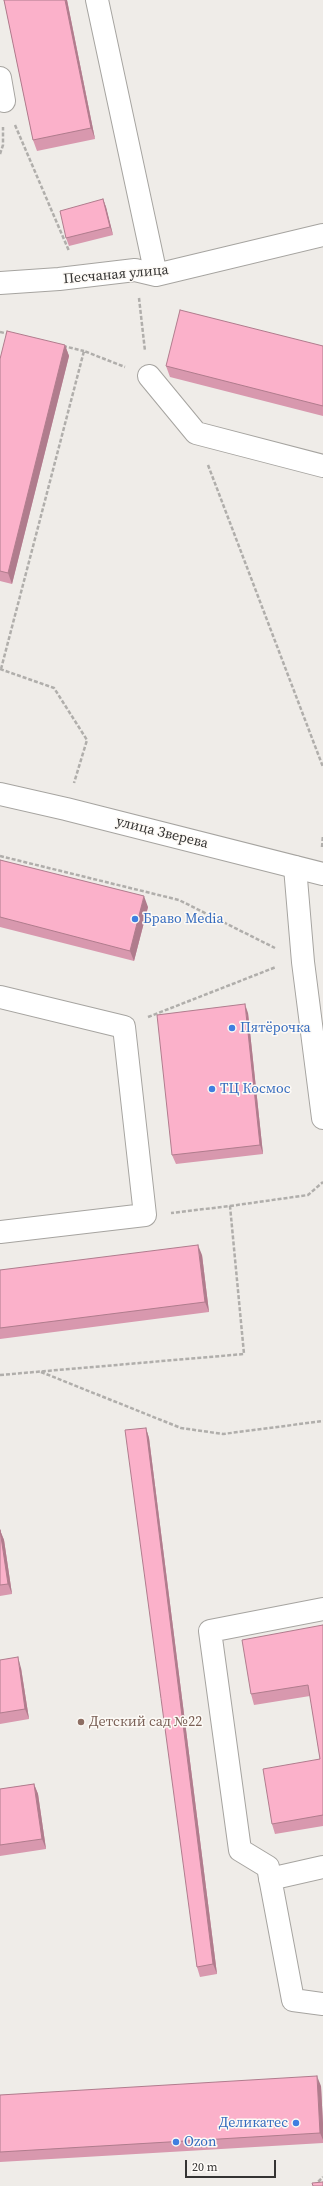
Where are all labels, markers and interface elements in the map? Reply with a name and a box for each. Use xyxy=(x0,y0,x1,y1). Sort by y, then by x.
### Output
street label: Песчаная улица xyxy=(63,262,169,288)
street label: улица Зверева xyxy=(114,813,210,853)
place label: Браво Media xyxy=(143,911,224,927)
marker: Браво Media xyxy=(130,914,140,924)
place label: Пятёрочка xyxy=(240,1020,311,1036)
marker: Пятёрочка xyxy=(227,1023,237,1033)
place label: ТЦ Космос xyxy=(220,1081,290,1097)
marker: ТЦ Космос xyxy=(207,1084,217,1094)
place label: Детский сад №22 xyxy=(89,1714,202,1730)
marker: Детский сад №22 xyxy=(76,1717,86,1727)
place label: Деликатес xyxy=(219,2115,288,2131)
marker: Деликатес xyxy=(291,2118,301,2128)
place label: Ozon xyxy=(184,2134,216,2150)
marker: Ozon xyxy=(171,2137,181,2147)
scale bar xyxy=(187,2152,278,2178)
text: 20 m xyxy=(192,2159,218,2175)

